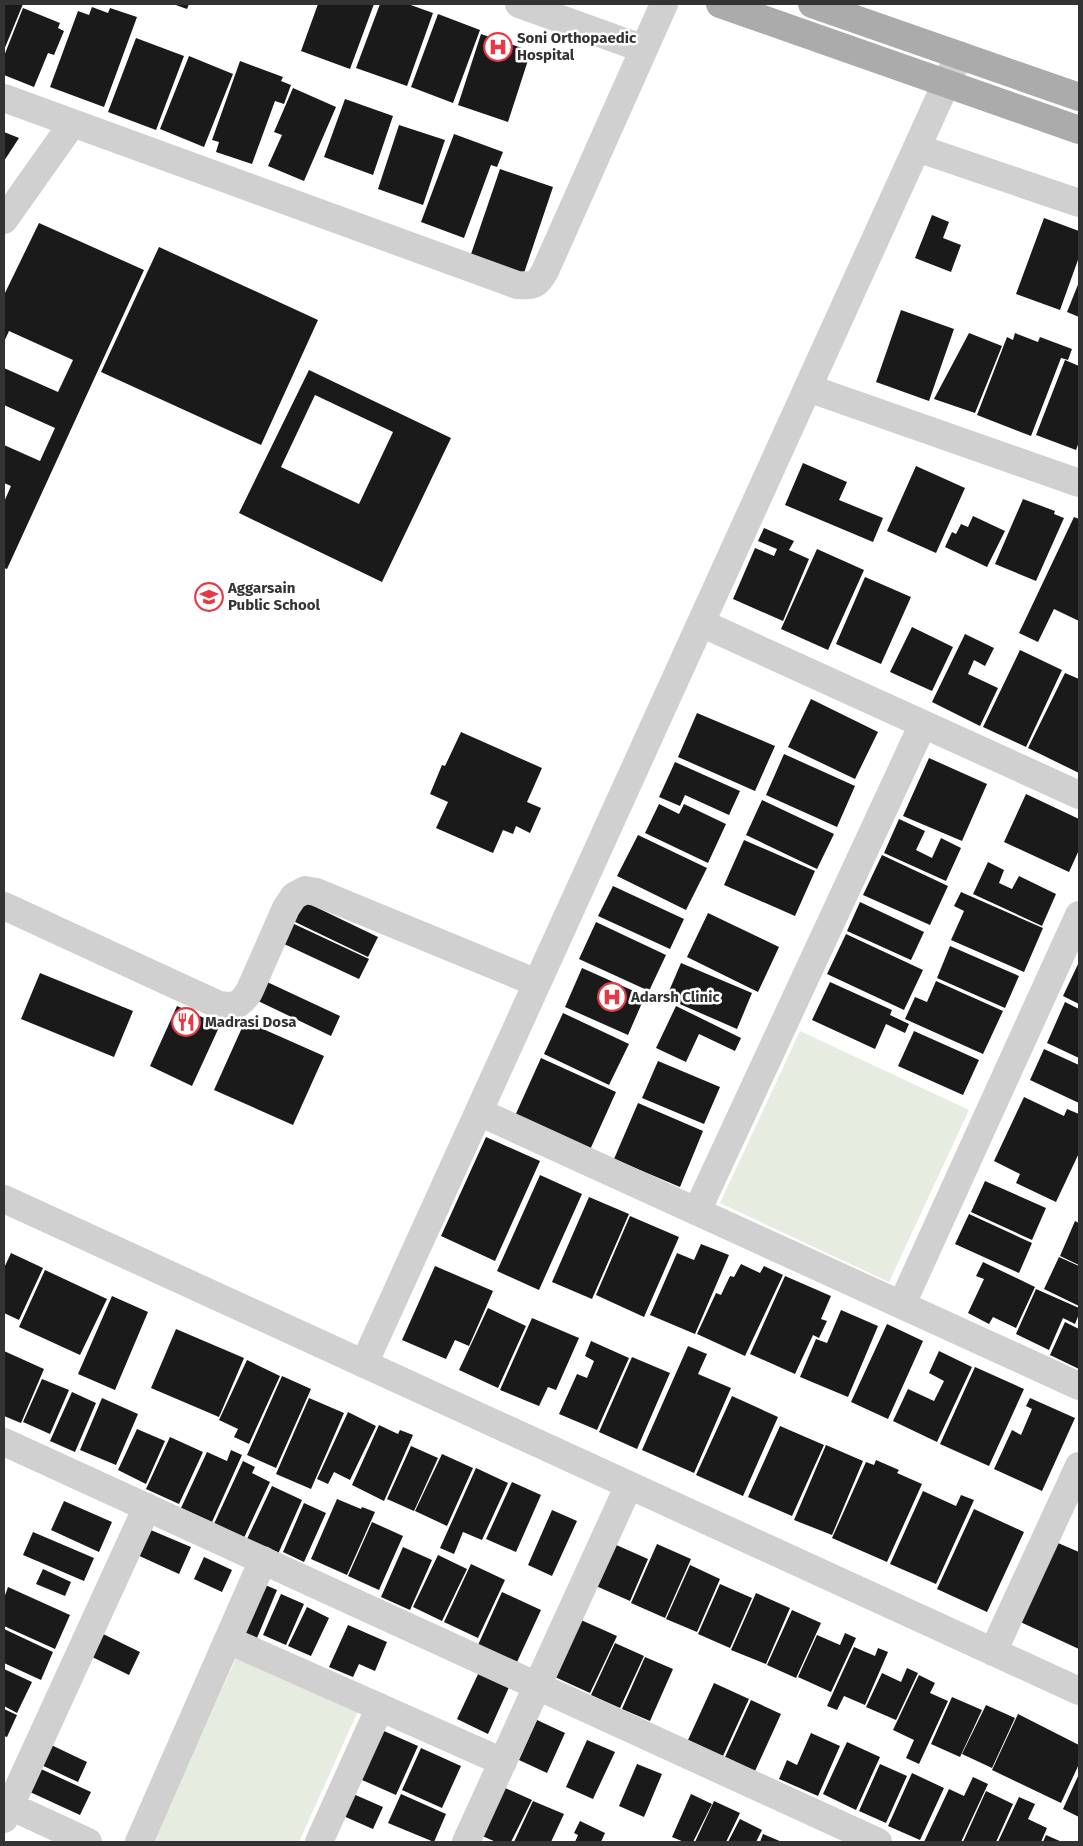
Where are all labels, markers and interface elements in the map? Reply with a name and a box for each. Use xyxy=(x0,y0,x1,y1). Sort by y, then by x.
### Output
place label: Soni Orthopaedic Hospital xyxy=(517,29,637,64)
hospital icon: Soni Orthopaedic Hospital xyxy=(483,32,513,62)
place label: Aggarsain Public School xyxy=(227,579,321,614)
school or university icon: Aggarsain Public School xyxy=(194,582,224,612)
hospital icon: Adarsh Clinic xyxy=(597,982,627,1012)
place label: Adarsh Clinic xyxy=(630,988,720,1006)
restaurant icon: Madrasi Dosa xyxy=(171,1007,201,1037)
place label: Madrasi Dosa xyxy=(205,1013,296,1031)

